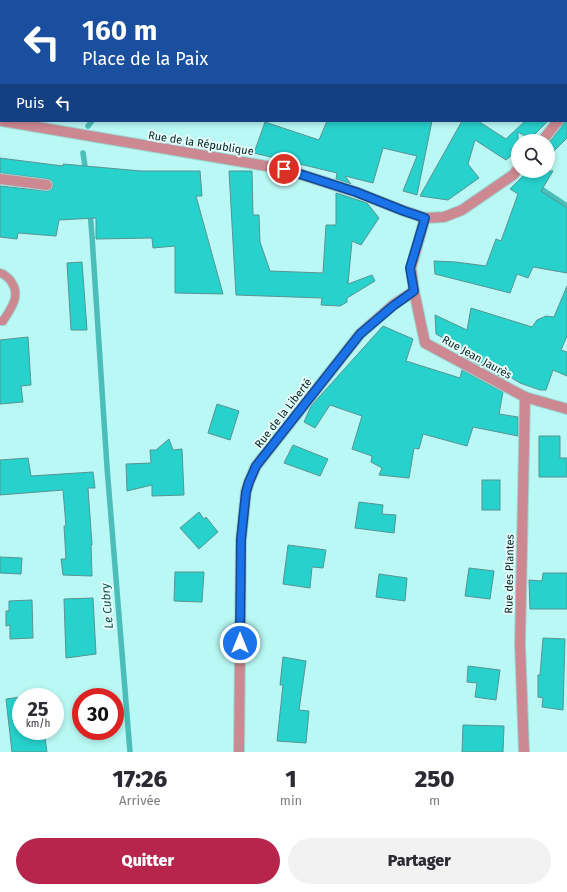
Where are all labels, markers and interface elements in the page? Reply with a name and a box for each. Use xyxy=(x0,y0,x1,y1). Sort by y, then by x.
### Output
text: 160 m xyxy=(82,14,157,47)
icon: left xyxy=(16,16,68,68)
text: Place de la Paix xyxy=(82,48,208,70)
icon: left xyxy=(52,92,74,114)
text: Puis xyxy=(16,94,44,112)
street label: Rue de la République xyxy=(147,129,255,158)
map controls xyxy=(511,134,555,178)
button: search xyxy=(511,134,555,178)
pin xyxy=(267,152,301,186)
icon: arrive xyxy=(273,158,295,180)
street label: Rue Jean Jaurès xyxy=(440,333,514,382)
street label: Rue de la Liberté xyxy=(252,376,315,451)
street label: Rue des Plantes xyxy=(502,534,517,614)
water label: Le Cubry xyxy=(98,581,116,629)
position arrow xyxy=(219,622,261,664)
speed limit sign: 30 xyxy=(72,688,124,740)
text: 25 xyxy=(27,697,49,721)
text: km/h xyxy=(26,718,50,730)
text: 17:26 xyxy=(112,765,167,793)
text: 1 xyxy=(285,765,297,793)
text: 250 xyxy=(415,765,455,793)
text: Arrivée xyxy=(119,793,161,808)
text: min xyxy=(280,793,302,808)
text: m xyxy=(429,793,440,808)
button: Quitter xyxy=(16,838,280,884)
button: Partager xyxy=(288,838,551,884)

